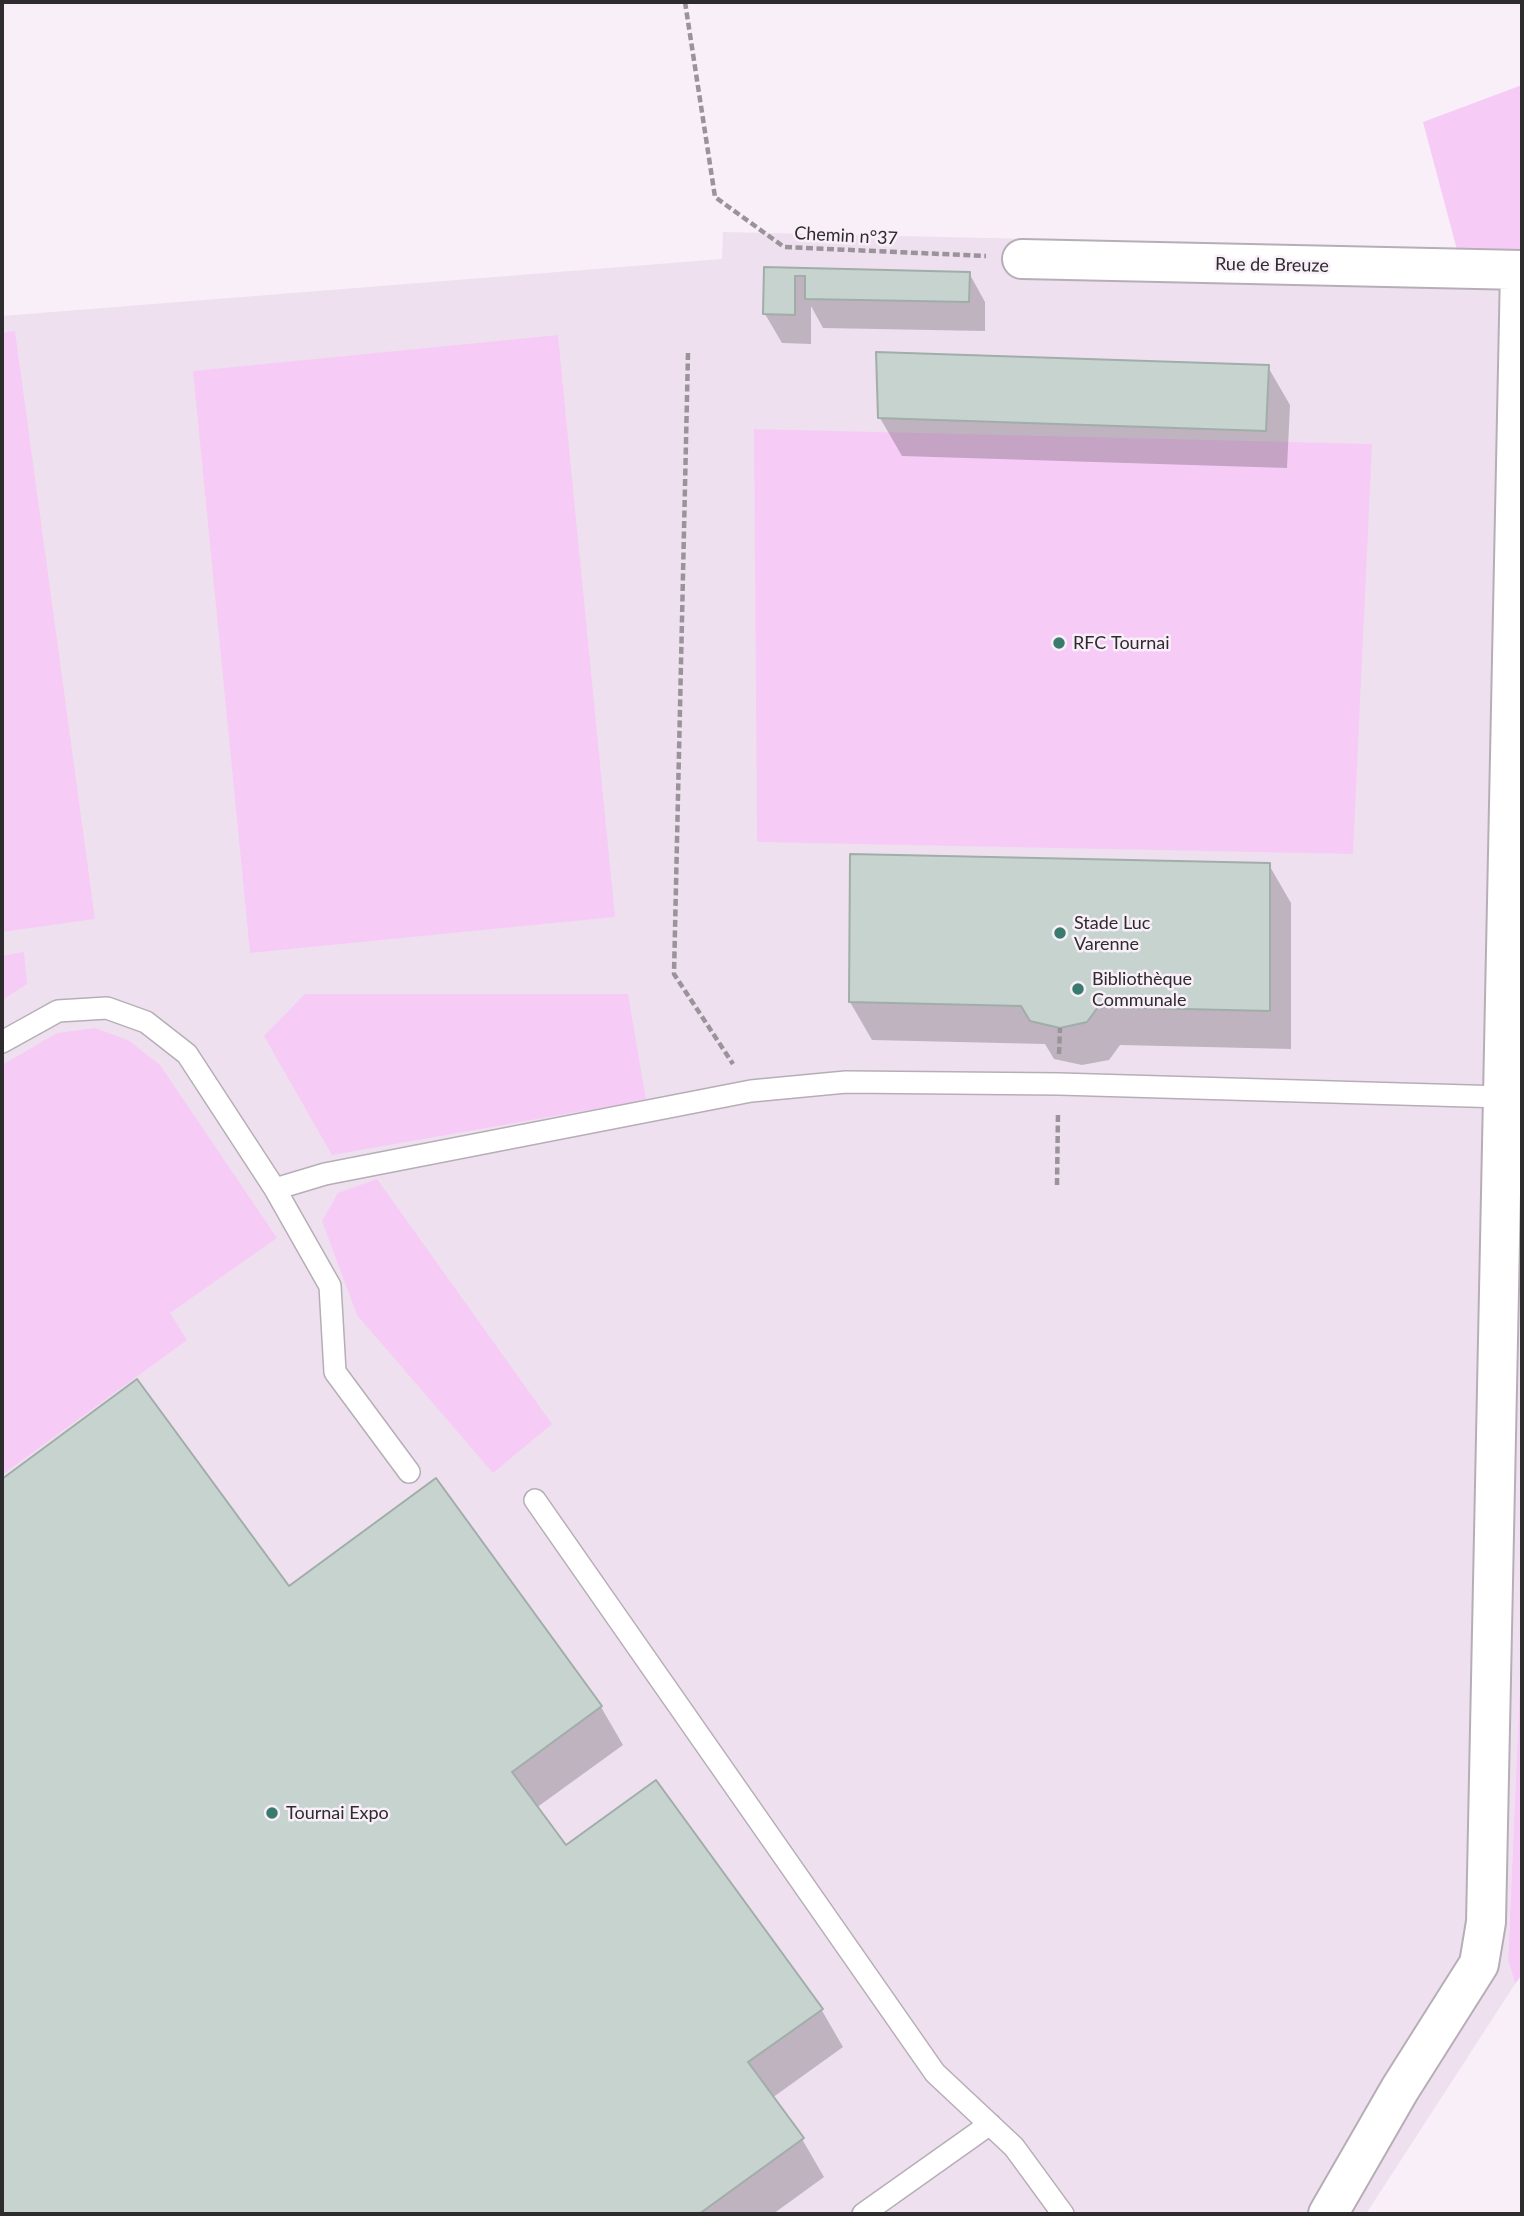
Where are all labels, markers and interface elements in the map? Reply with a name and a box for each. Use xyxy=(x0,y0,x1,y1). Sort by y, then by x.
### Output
street label: Chemin n°37 xyxy=(794,223,898,249)
street label: Rue de Breuze xyxy=(1215,253,1329,277)
place label: RFC Tournai xyxy=(1073,632,1170,654)
marker: RFC Tournai xyxy=(1051,635,1067,651)
place label: Stade Luc Varenne xyxy=(1074,912,1150,954)
marker: Stade Luc Varenne xyxy=(1052,925,1068,941)
place label: Bibliothèque Communale xyxy=(1092,968,1192,1010)
marker: Bibliothèque Communale xyxy=(1070,981,1086,997)
place label: Tournai Expo xyxy=(286,1802,389,1824)
marker: Tournai Expo xyxy=(264,1805,280,1821)

